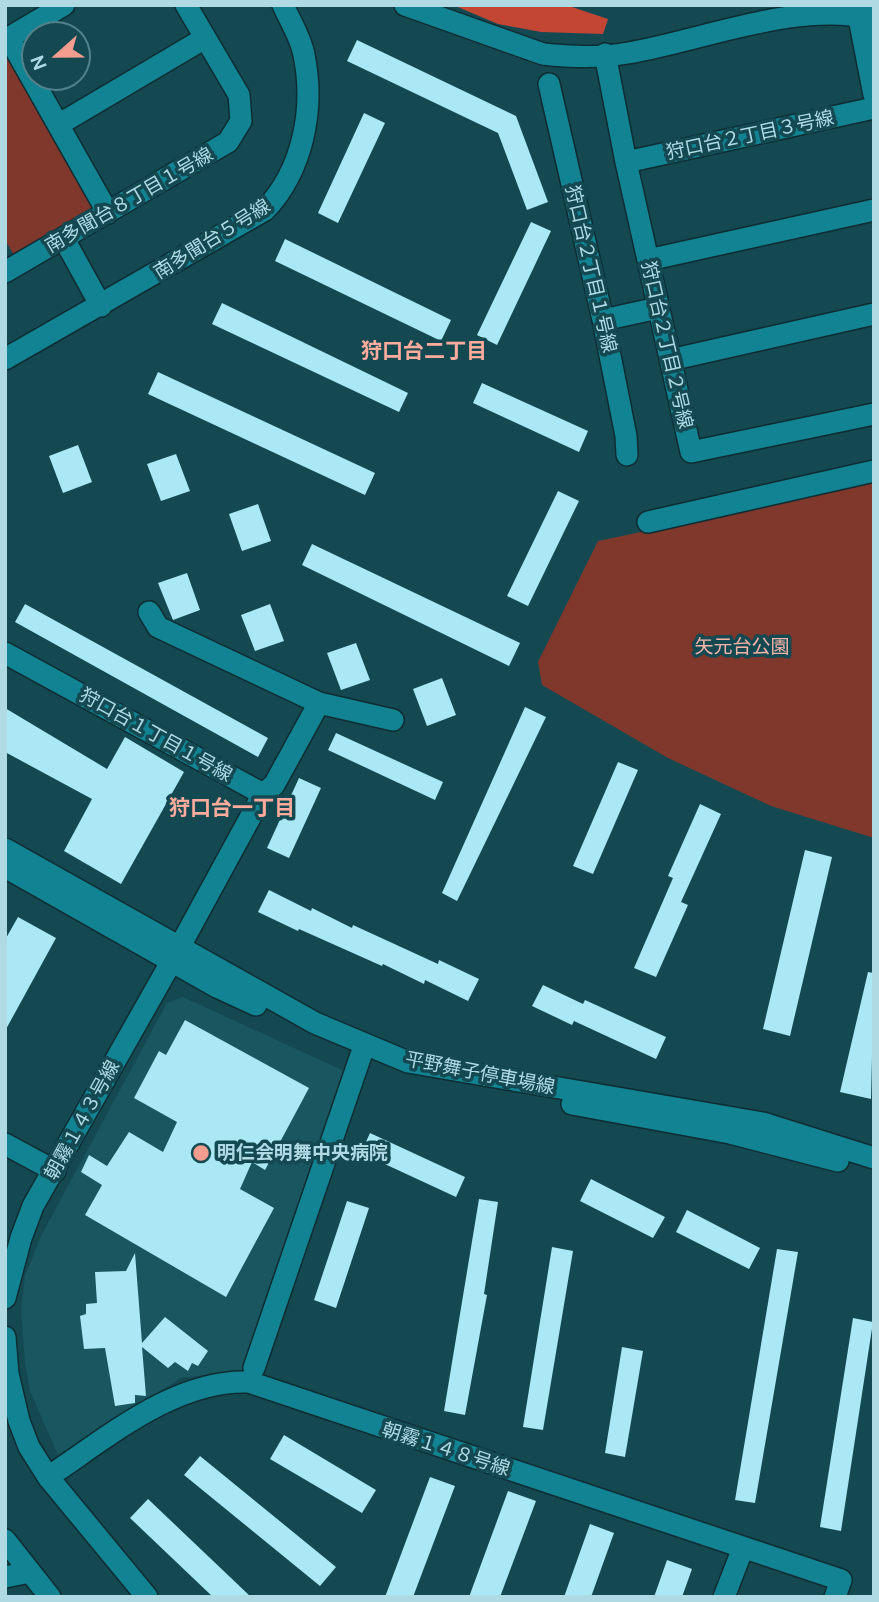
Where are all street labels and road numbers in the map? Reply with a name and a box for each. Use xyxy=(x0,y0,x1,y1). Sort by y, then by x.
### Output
street label: 狩口台２丁目３号線 xyxy=(664,106,836,164)
street label: 南多聞台８丁目１号線 xyxy=(41,143,217,257)
street label: 狩口台２丁目１号線 xyxy=(561,183,621,355)
street label: 南多聞台５号線 xyxy=(150,194,274,284)
street label: 狩口台２丁目２号線 xyxy=(637,259,697,431)
street label: 狩口台１丁目１号線 xyxy=(76,684,236,786)
street label: 平野舞子停車場線 xyxy=(403,1047,557,1099)
street label: 朝霧１４３号線 xyxy=(40,1056,124,1184)
street label: 朝霧１４８号線 xyxy=(379,1418,513,1480)

